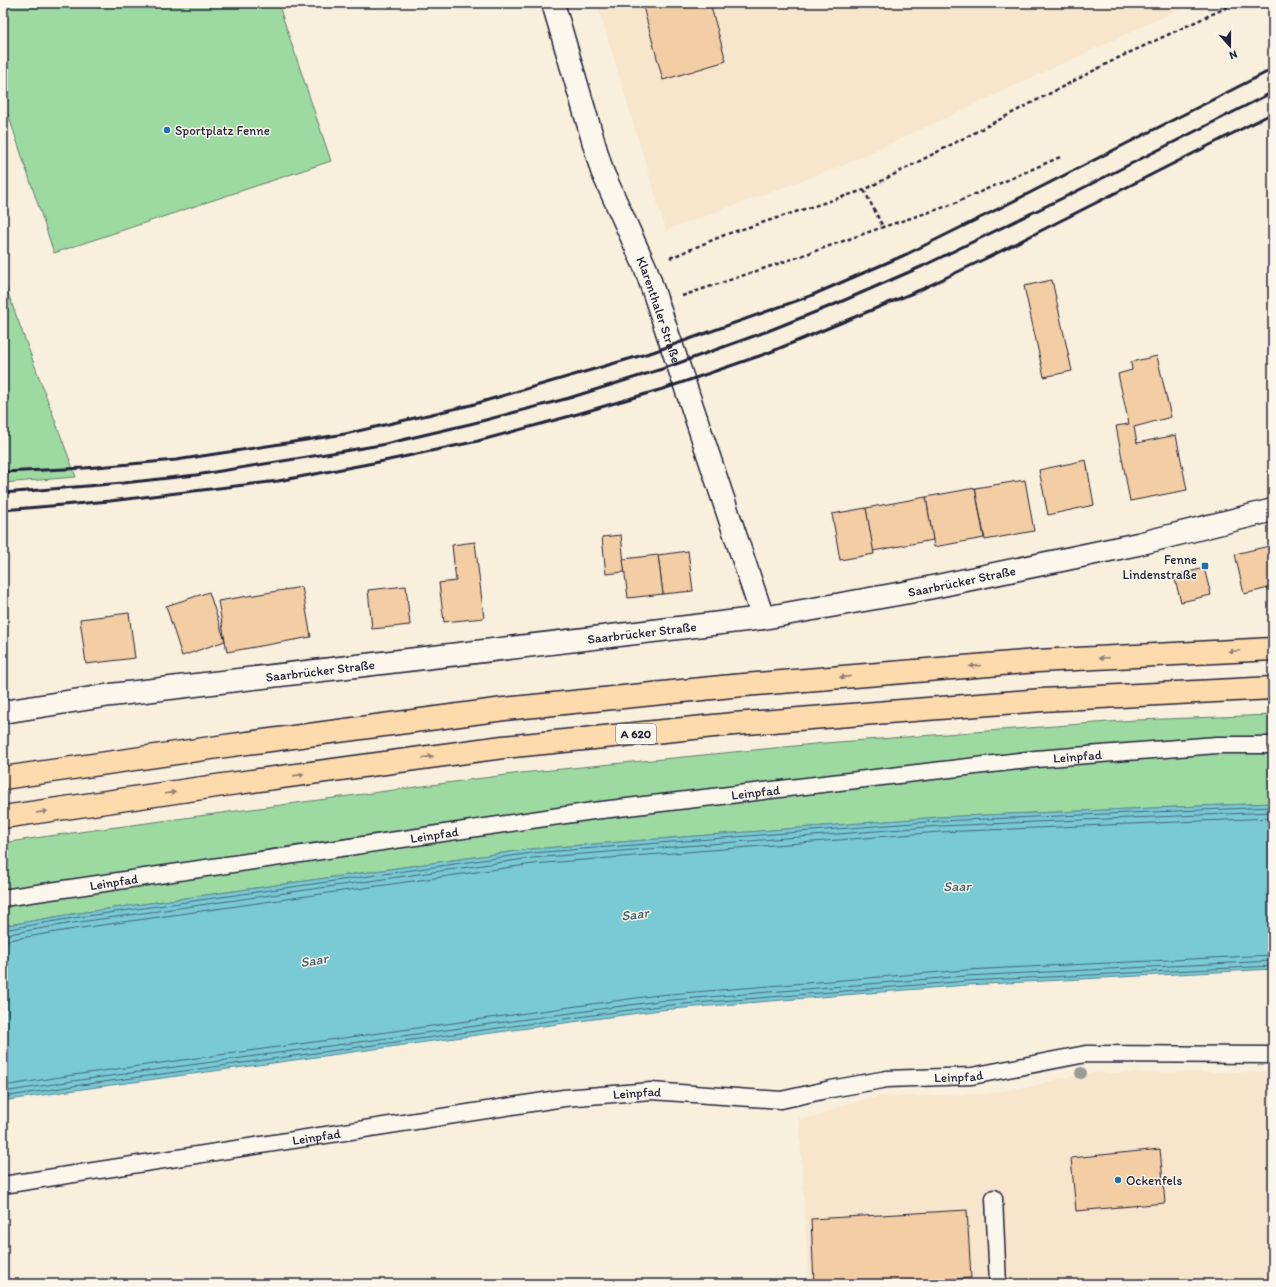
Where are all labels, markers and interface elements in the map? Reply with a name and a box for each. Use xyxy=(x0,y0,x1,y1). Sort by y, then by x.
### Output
north arrow xyxy=(1210,26,1250,66)
text: N xyxy=(1228,47,1239,62)
place label: Sportplatz Fenne xyxy=(175,123,270,138)
marker: Sportplatz Fenne xyxy=(162,125,172,135)
street label: Klarenthaler Straße xyxy=(633,254,684,365)
place label: Fenne Lindenstraße xyxy=(1123,552,1197,582)
marker: Fenne Lindenstraße xyxy=(1200,561,1210,571)
street label: Saarbrücker Straße xyxy=(907,563,1017,600)
street label: Saarbrücker Straße xyxy=(587,619,697,647)
one-way arrow xyxy=(1228,648,1240,655)
one-way arrow xyxy=(1098,654,1110,661)
street label: Saarbrücker Straße xyxy=(265,657,376,685)
one-way arrow xyxy=(968,663,981,670)
one-way arrow xyxy=(839,673,851,680)
road number: A 620 xyxy=(616,724,656,744)
street label: Leinpfad xyxy=(1053,747,1102,766)
one-way arrow xyxy=(422,754,434,760)
one-way arrow xyxy=(293,772,305,778)
street label: Leinpfad xyxy=(730,782,781,803)
one-way arrow xyxy=(164,790,176,796)
one-way arrow xyxy=(36,809,48,815)
street label: Leinpfad xyxy=(409,824,460,846)
street label: Leinpfad xyxy=(89,871,139,893)
water label: Saar xyxy=(943,878,972,895)
water label: Saar xyxy=(620,904,651,925)
water label: Saar xyxy=(299,949,331,971)
street label: Leinpfad xyxy=(934,1067,984,1085)
street label: Leinpfad xyxy=(612,1084,662,1102)
street label: Leinpfad xyxy=(291,1126,342,1148)
place label: Ockenfels xyxy=(1126,1173,1182,1188)
marker: Ockenfels xyxy=(1113,1175,1123,1185)

